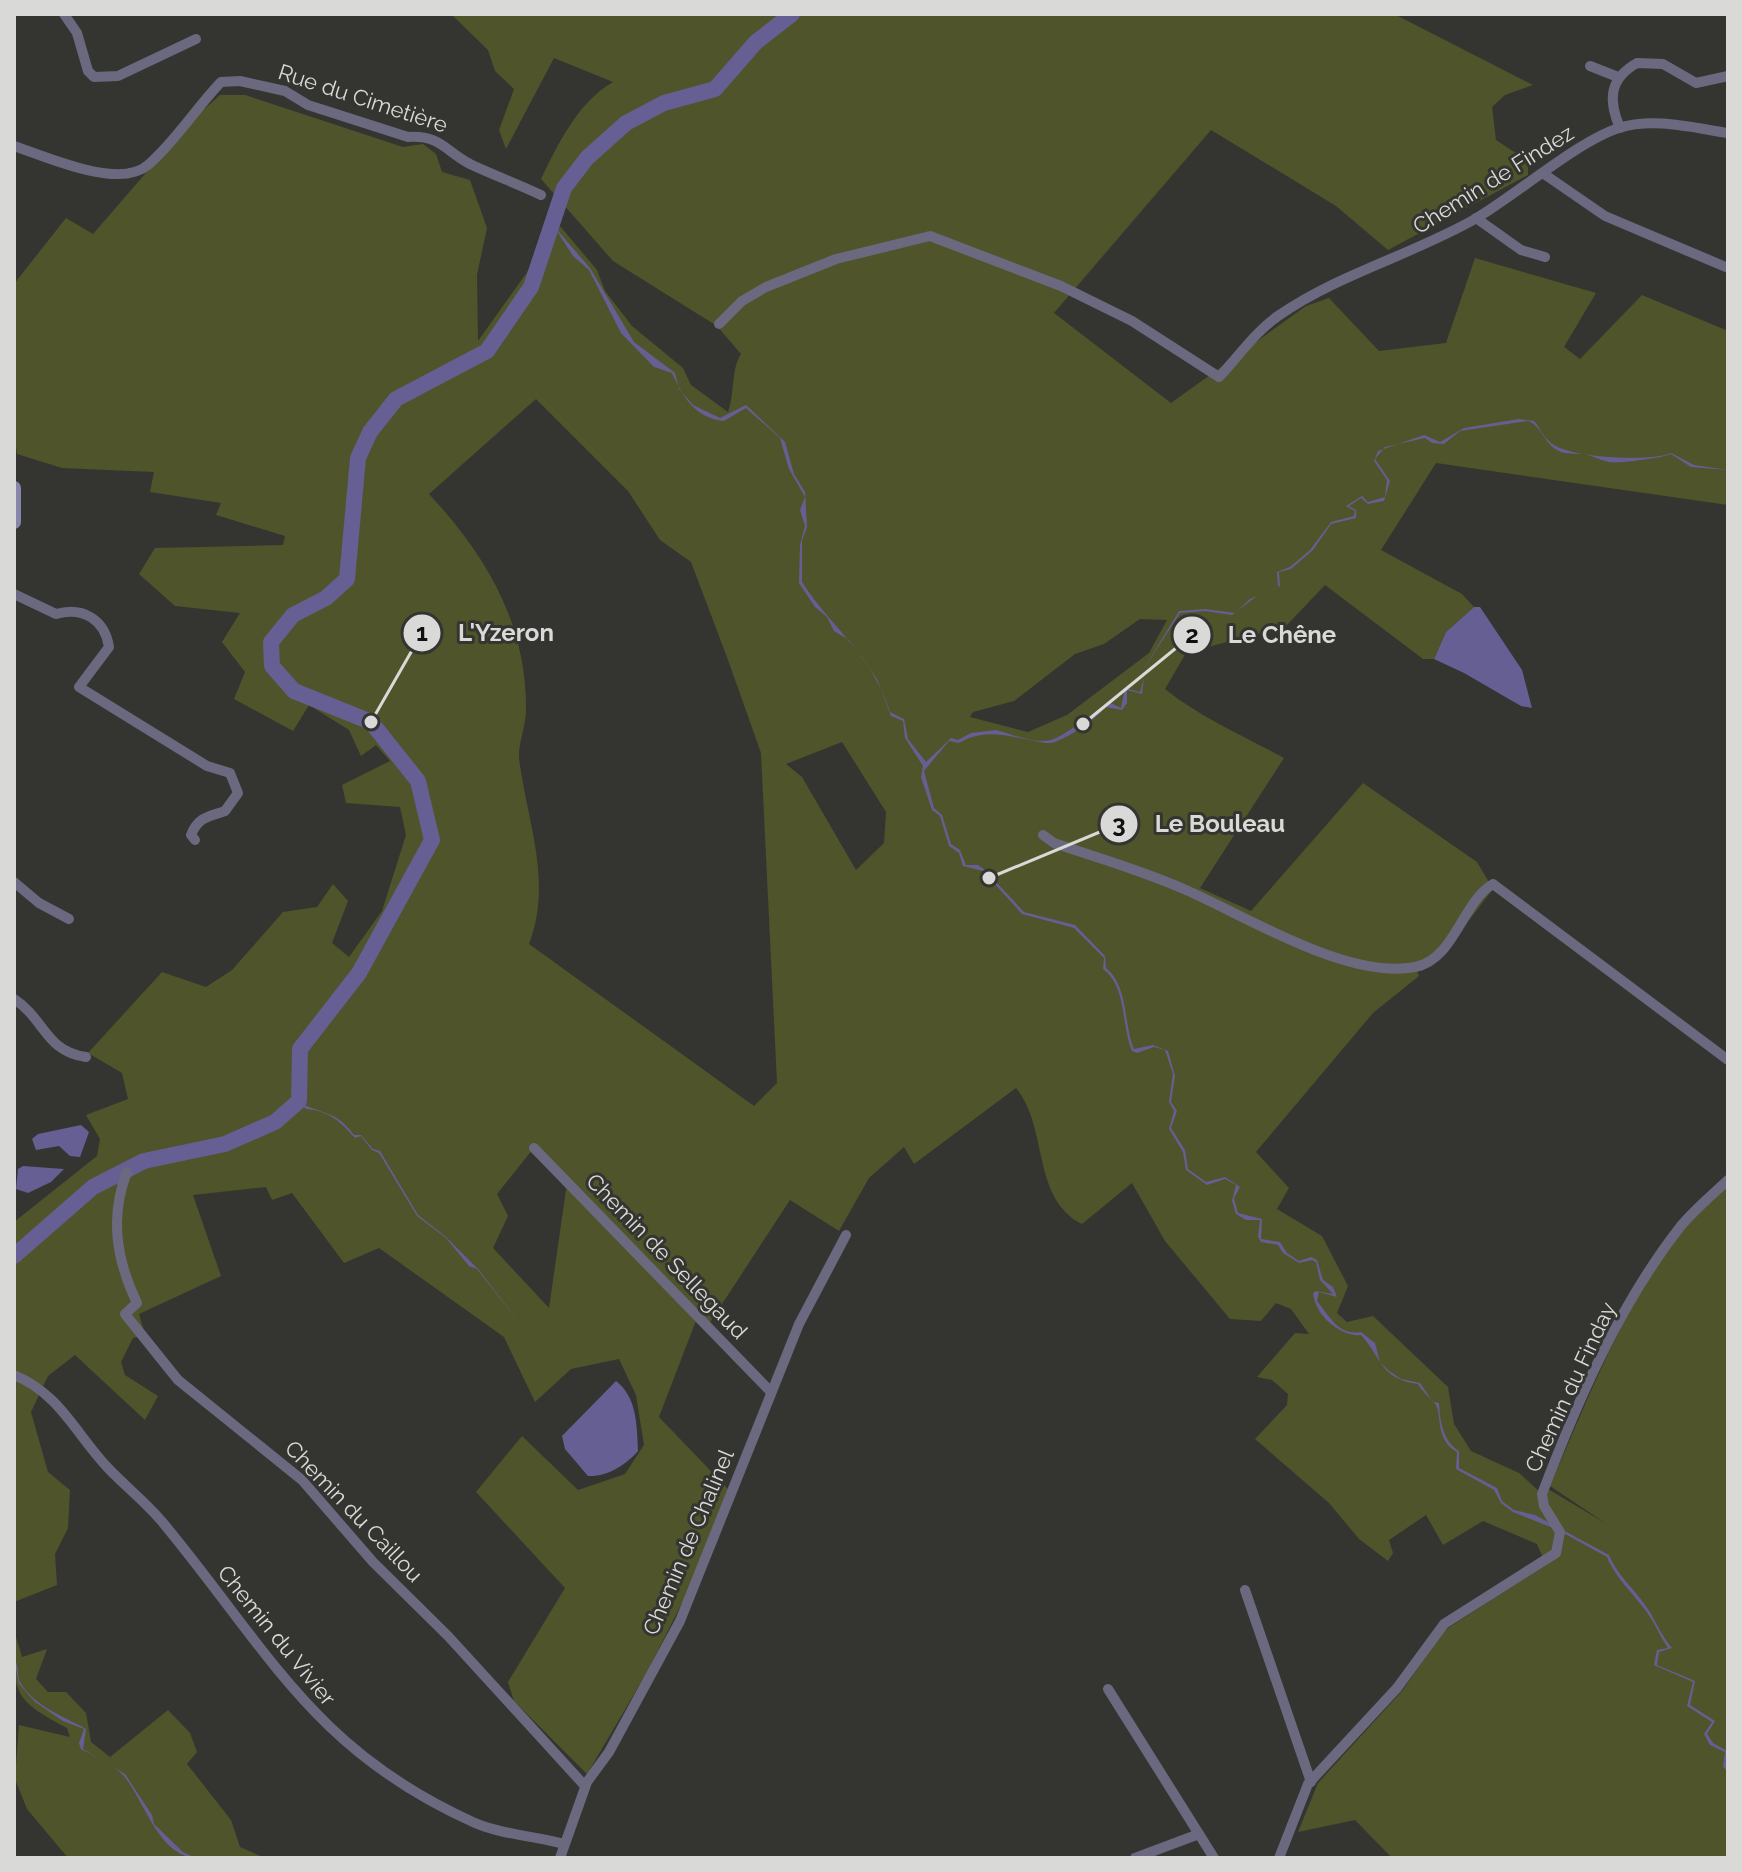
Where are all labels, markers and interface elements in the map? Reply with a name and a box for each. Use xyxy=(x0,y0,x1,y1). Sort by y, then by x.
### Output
street label: Rue du Cimetière xyxy=(275,58,451,138)
street label: Chemin de Findez xyxy=(1408,119,1578,239)
callout: L'Yzeron xyxy=(402,609,570,657)
callout: Le Chêne xyxy=(1172,611,1352,659)
text: 1 xyxy=(416,618,428,647)
text: L'Yzeron xyxy=(458,618,554,647)
text: 2 xyxy=(1185,620,1199,649)
text: Le Chêne xyxy=(1228,620,1336,649)
callout: Le Bouleau xyxy=(1099,800,1301,848)
text: 3 xyxy=(1112,809,1126,838)
text: Le Bouleau xyxy=(1155,809,1285,838)
street label: Chemin de Sellegaud xyxy=(581,1168,753,1344)
street label: Chemin du Finday xyxy=(1519,1298,1621,1476)
street label: Chemin du Caillou xyxy=(280,1435,428,1587)
street label: Chemin de Chalinel xyxy=(637,1445,739,1639)
street label: Chemin du Vivier xyxy=(213,1560,342,1711)

